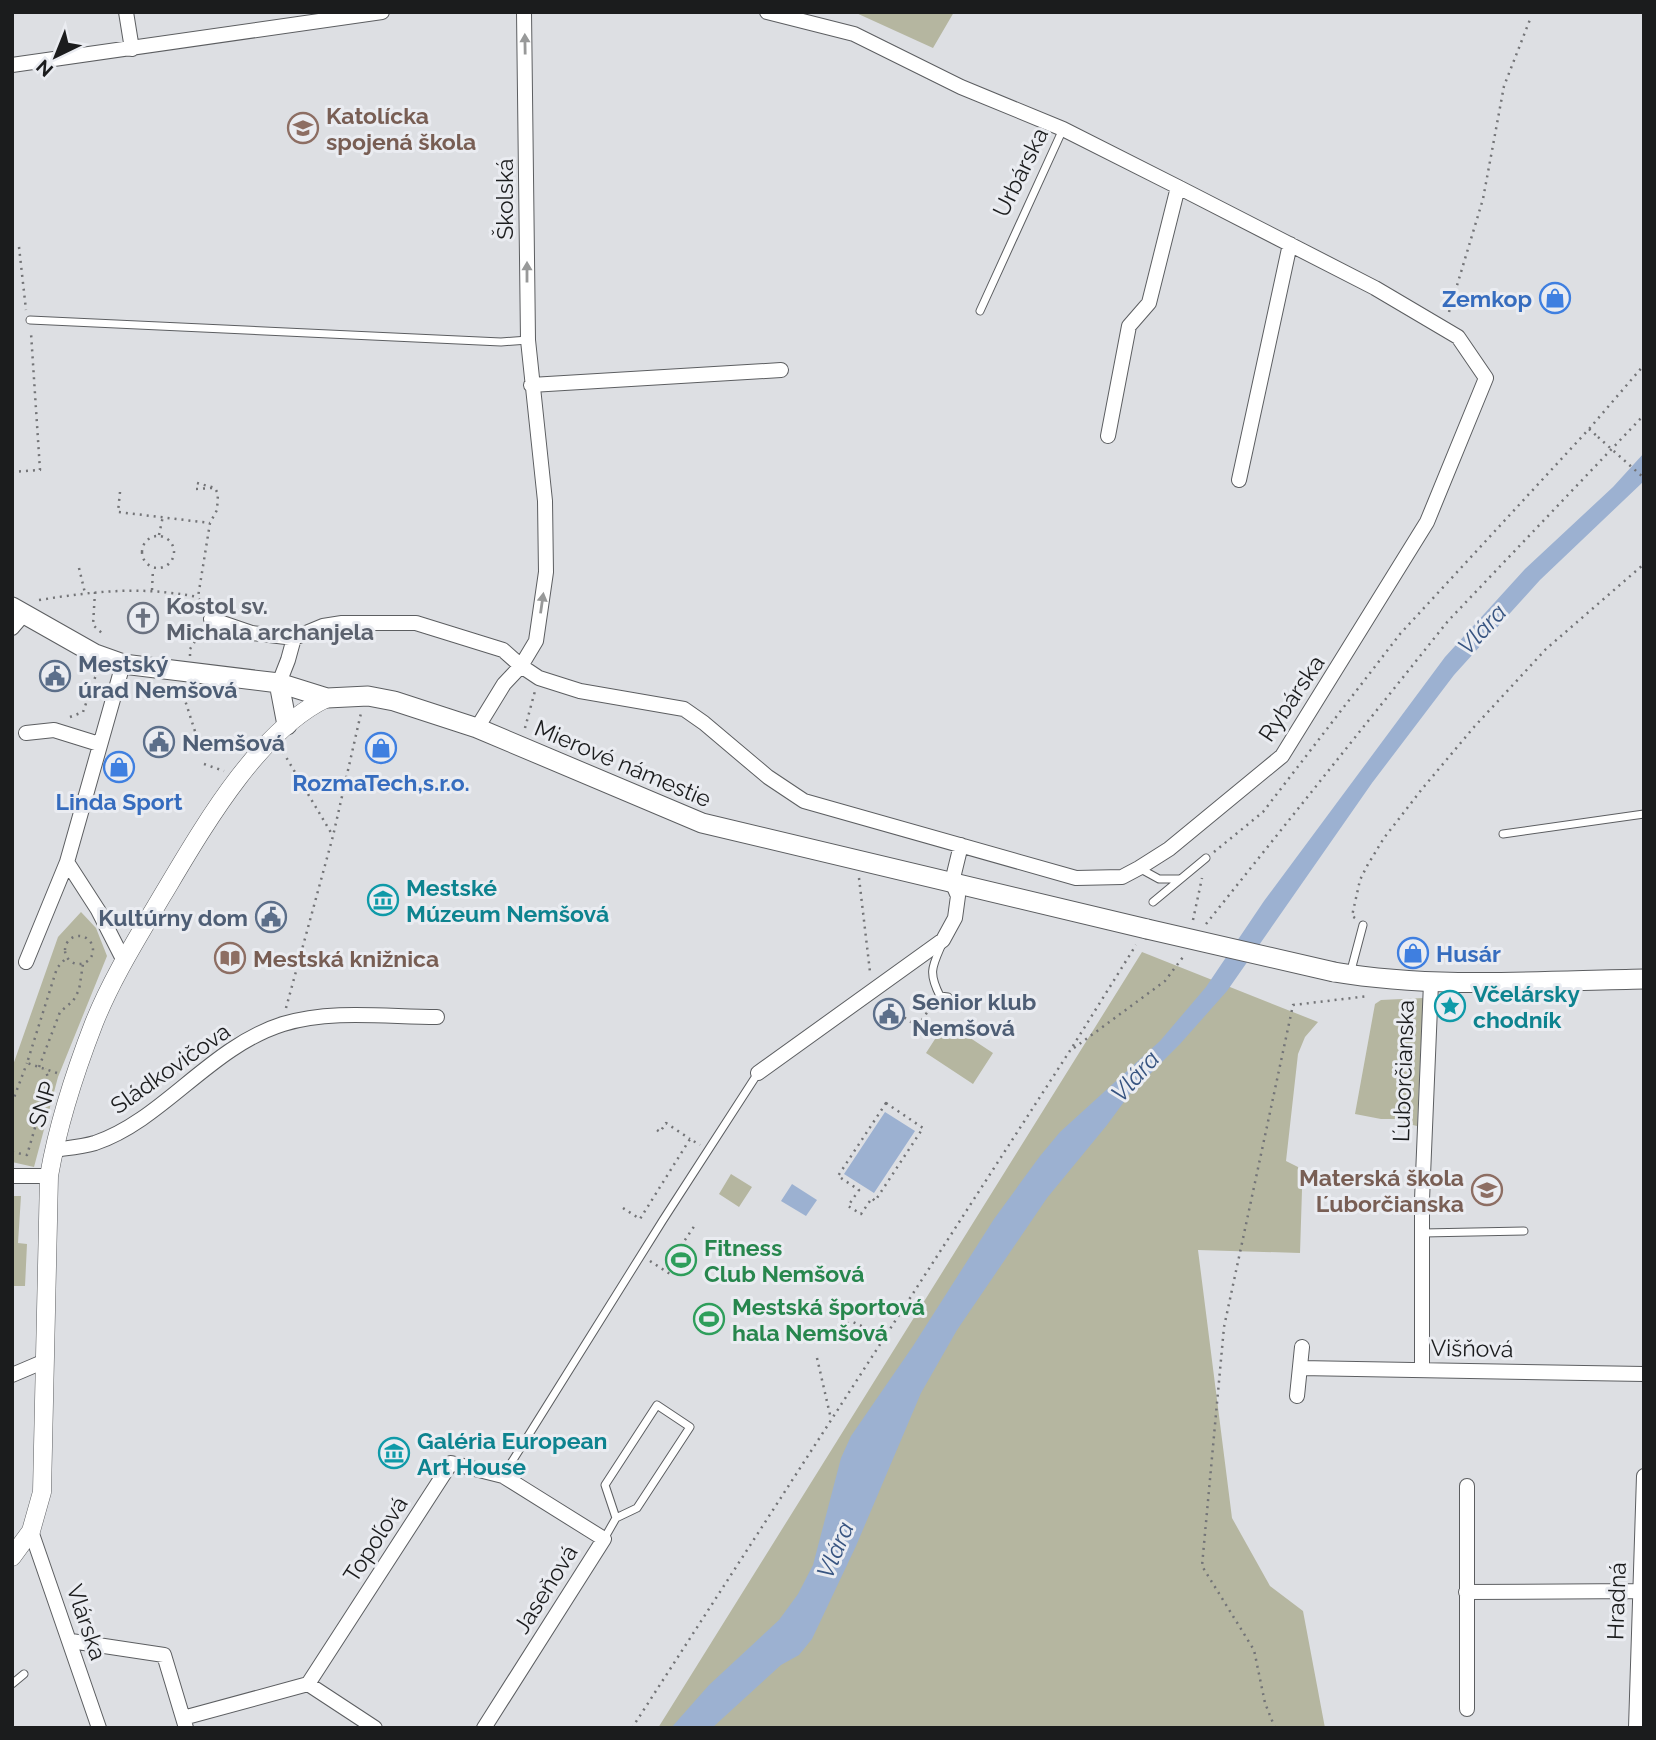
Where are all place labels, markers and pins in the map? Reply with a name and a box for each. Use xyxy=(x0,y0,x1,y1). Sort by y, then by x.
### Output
place label: Katolícka spojená škola xyxy=(326,102,476,155)
school or university icon: Katolícka spojená škola xyxy=(286,111,320,145)
shop icon: Zemkop xyxy=(1538,281,1572,315)
place label: Zemkop xyxy=(1442,285,1532,312)
place label: Kostol sv. Michala archanjela xyxy=(166,592,374,645)
church icon: Kostol sv. Michala archanjela xyxy=(126,601,160,635)
place label: Mestský úrad Nemšová xyxy=(78,650,238,703)
public building icon: Mestský úrad Nemšová xyxy=(38,659,72,693)
public building icon: Nemšová xyxy=(142,725,176,759)
place label: Nemšová xyxy=(182,729,285,756)
shop icon: RozmaTech,s.r.o. xyxy=(364,731,398,765)
shop icon: Linda Sport xyxy=(102,750,136,784)
place label: RozmaTech,s.r.o. xyxy=(292,769,470,796)
place label: Linda Sport xyxy=(55,788,183,815)
place label: Mestské Múzeum Nemšová xyxy=(406,874,609,927)
museum icon: Mestské Múzeum Nemšová xyxy=(366,883,400,917)
public building icon: Kultúrny dom xyxy=(254,900,288,934)
place label: Kultúrny dom xyxy=(98,904,248,931)
shop icon: Husár xyxy=(1396,936,1430,970)
place label: Husár xyxy=(1436,940,1501,967)
library icon: Mestská knižnica xyxy=(213,941,247,975)
place label: Mestská knižnica xyxy=(253,945,439,972)
place label: Včelársky chodník xyxy=(1473,980,1580,1033)
place label: Senior klub Nemšová xyxy=(912,988,1036,1041)
place icon: Včelársky chodník xyxy=(1433,989,1467,1023)
public building icon: Senior klub Nemšová xyxy=(872,997,906,1031)
place label: Materská škola Ľuborčianska xyxy=(1299,1164,1464,1217)
school or university icon: Materská škola Ľuborčianska xyxy=(1470,1173,1504,1207)
place label: Fitness Club Nemšová xyxy=(704,1234,864,1287)
sports icon: Fitness Club Nemšová xyxy=(664,1243,698,1277)
place label: Mestská športová hala Nemšová xyxy=(732,1293,925,1346)
sports icon: Mestská športová hala Nemšová xyxy=(692,1302,726,1336)
place label: Galéria European Art House xyxy=(417,1427,608,1480)
museum icon: Galéria European Art House xyxy=(377,1436,411,1470)

